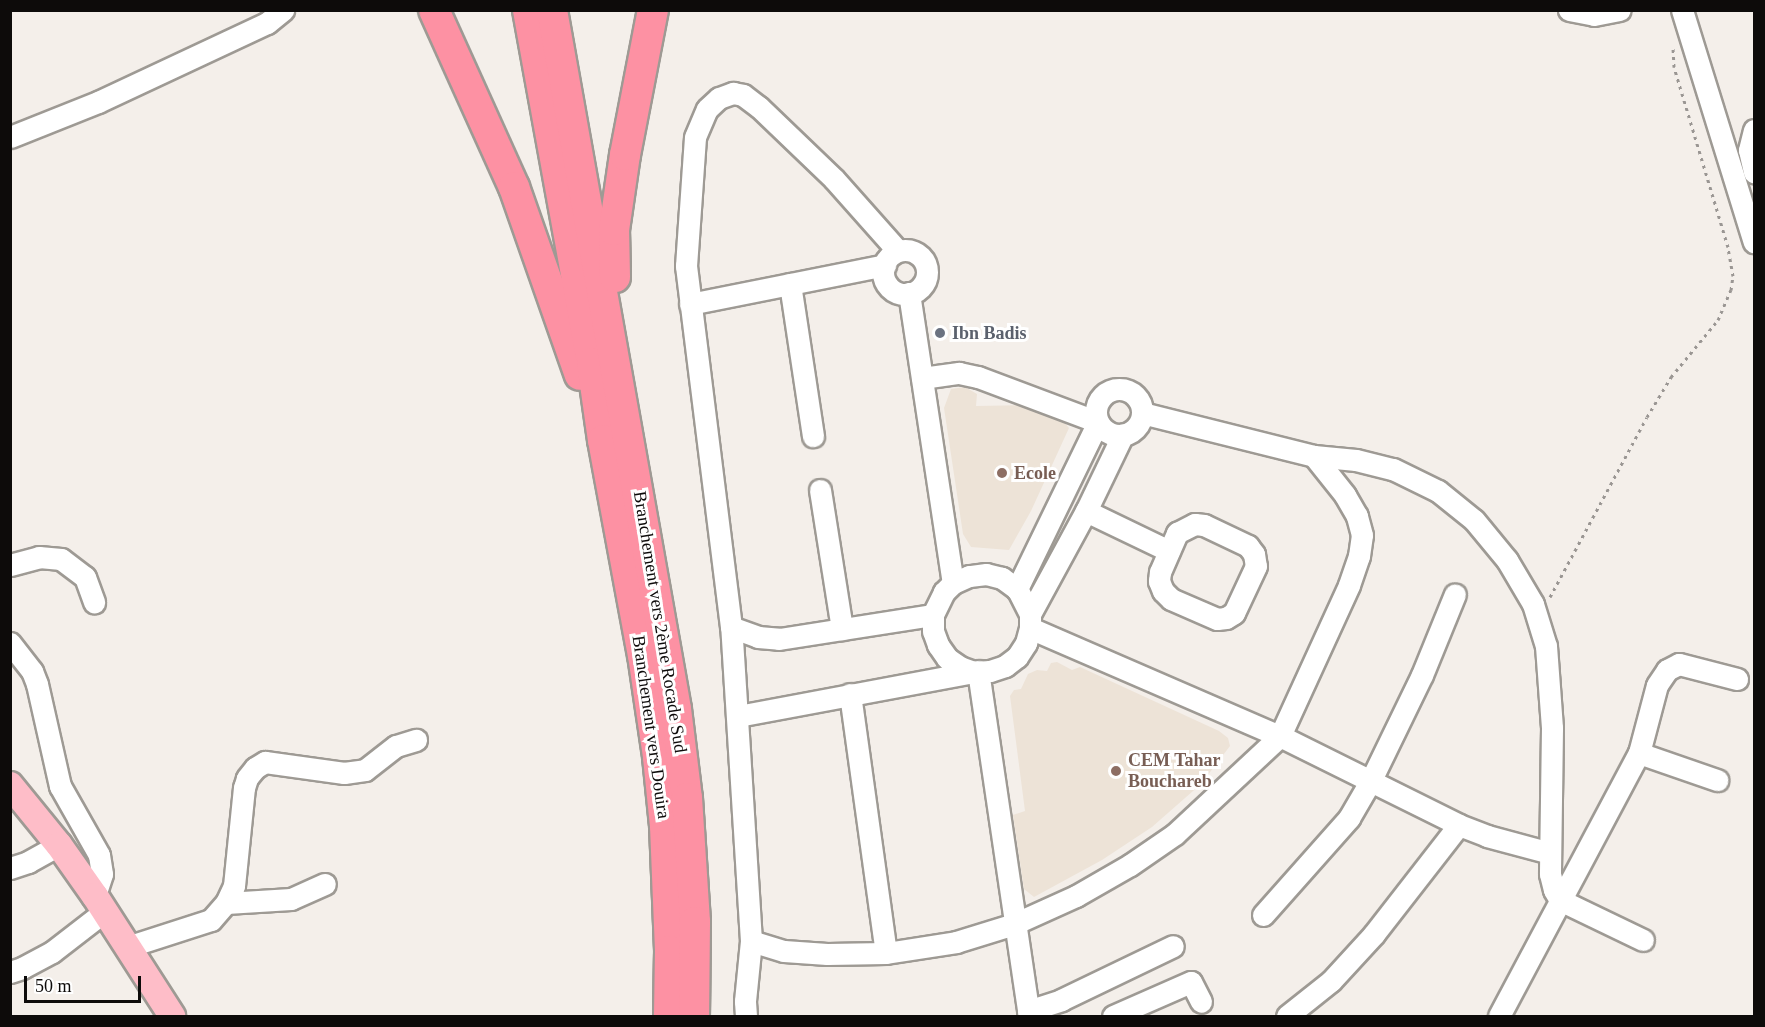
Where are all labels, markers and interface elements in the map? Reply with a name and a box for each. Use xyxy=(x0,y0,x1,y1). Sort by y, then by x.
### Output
place label: Ibn Badis xyxy=(952,322,1027,344)
marker: Ibn Badis xyxy=(933,326,947,340)
place label: Ecole xyxy=(1014,462,1056,484)
marker: Ecole xyxy=(995,466,1009,480)
street label: Branchement vers 2ème Rocade Sud xyxy=(629,489,691,755)
street label: Branchement vers Douira xyxy=(627,634,675,820)
place label: CEM Tahar Bouchareb xyxy=(1128,750,1221,792)
marker: CEM Tahar Bouchareb xyxy=(1109,764,1123,778)
scale bar xyxy=(27,964,144,1002)
text: 50 m xyxy=(35,976,72,996)

